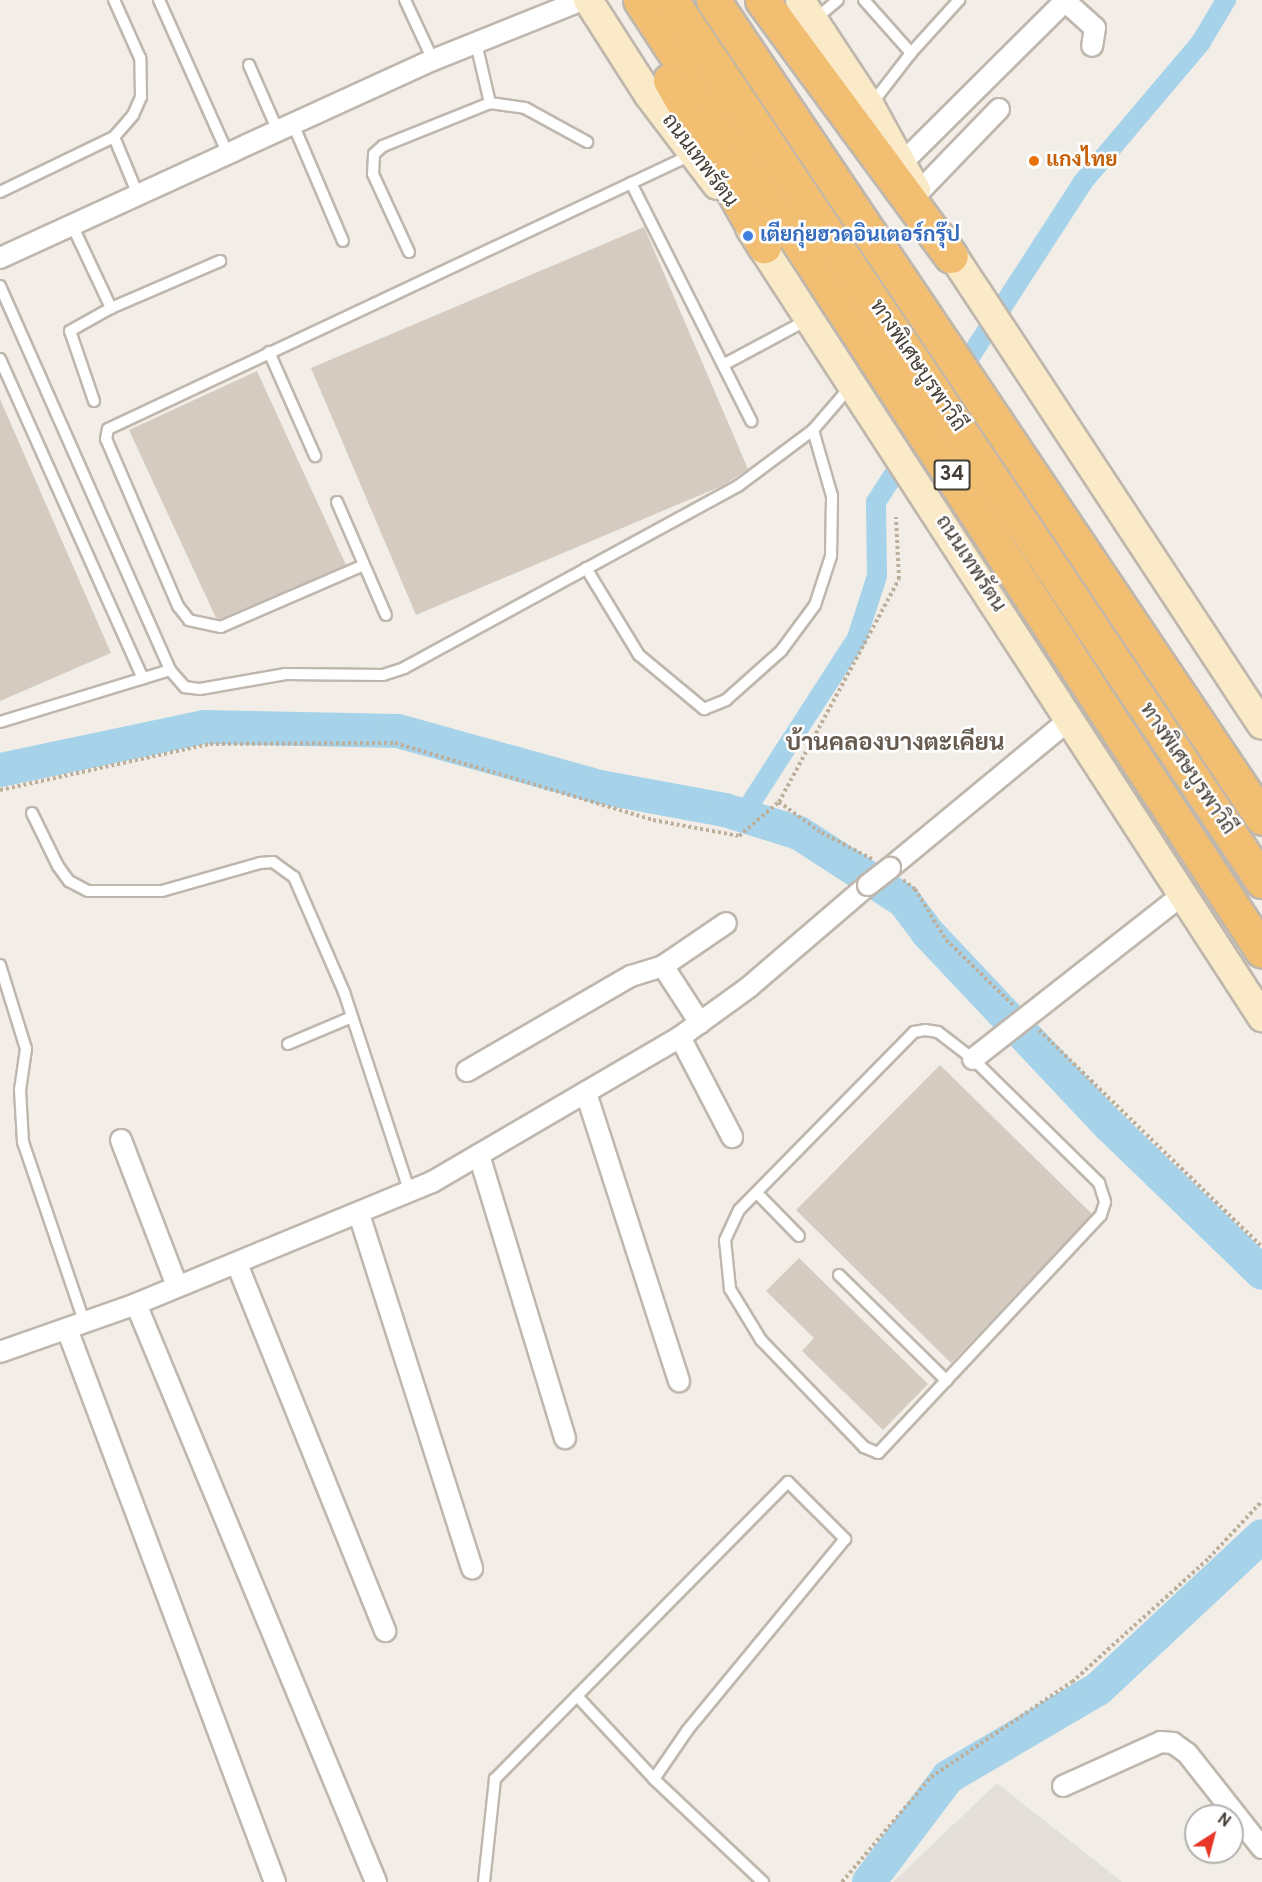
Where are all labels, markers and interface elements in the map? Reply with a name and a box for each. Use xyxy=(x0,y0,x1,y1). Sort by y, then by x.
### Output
street label: ถนนเทพรัตน xyxy=(656,109,742,213)
place label: แกงไทย xyxy=(1046,148,1118,174)
marker: แกงไทย xyxy=(1027,154,1041,168)
place label: เตียกุ่ยฮวดอินเตอร์กรุ๊ป xyxy=(760,223,960,249)
marker: เตียกุ่ยฮวดอินเตอร์กรุ๊ป xyxy=(741,229,755,243)
street label: ทางพิเศษบูรพาวิถี xyxy=(864,295,970,437)
road number: 34 xyxy=(932,458,972,492)
street label: ถนนเทพรัตน xyxy=(929,511,1011,617)
street label: ทางพิเศษบูรพาวิถี xyxy=(1134,698,1240,840)
district label: บ้านคลองบางตะเคียน xyxy=(786,731,1004,759)
north arrow xyxy=(1184,1804,1244,1864)
text: N xyxy=(1213,1810,1234,1833)

